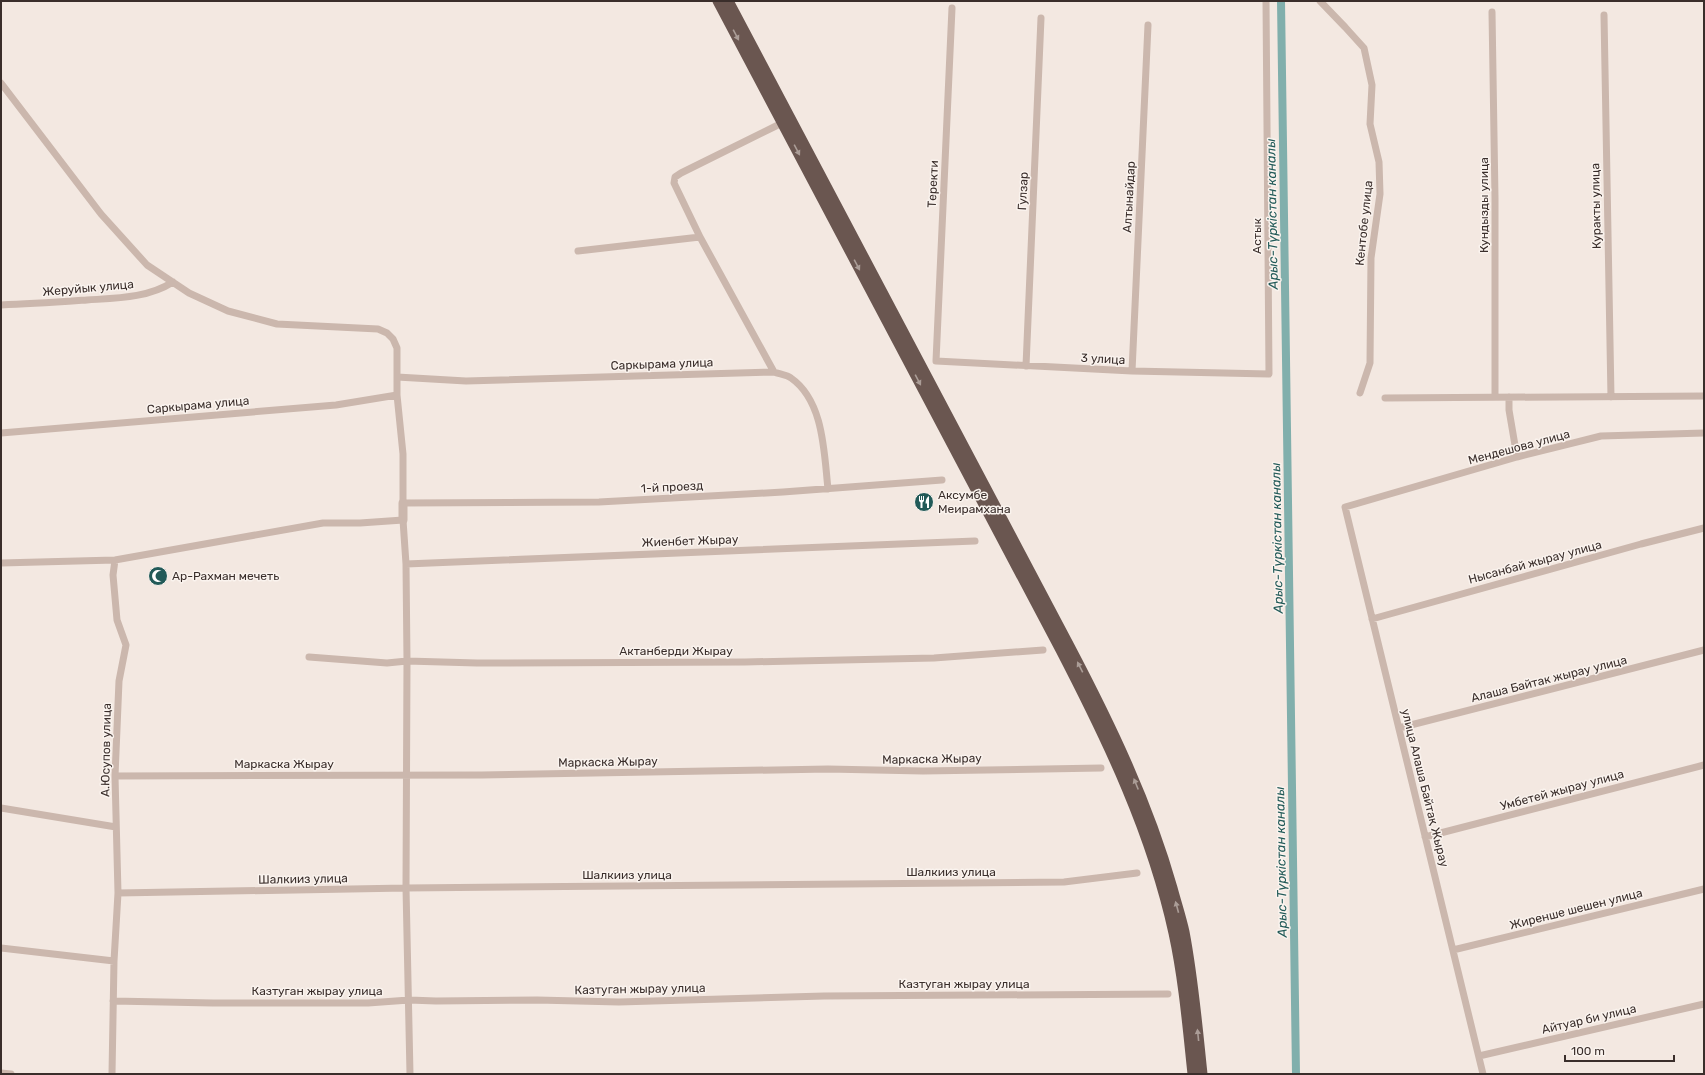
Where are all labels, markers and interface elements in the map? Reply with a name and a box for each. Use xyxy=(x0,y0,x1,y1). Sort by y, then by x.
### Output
one-way arrow xyxy=(733,30,739,41)
water label: Арыс-Түркістан каналы xyxy=(1263,139,1281,290)
one-way arrow xyxy=(793,145,800,156)
street label: Кундызды улица xyxy=(1477,157,1491,253)
street label: Теректи xyxy=(925,160,941,208)
street label: Алтынайдар xyxy=(1120,161,1138,233)
street label: Куракты улица xyxy=(1588,163,1604,249)
street label: Гулзар xyxy=(1015,171,1031,211)
street label: Кентобе улица xyxy=(1353,180,1375,266)
street label: Астык xyxy=(1250,218,1264,254)
one-way arrow xyxy=(854,260,861,271)
street label: Жеруйык улица xyxy=(42,277,134,299)
street label: 3 улица xyxy=(1080,351,1126,367)
street label: Саркырама улица xyxy=(610,355,714,373)
one-way arrow xyxy=(915,375,921,386)
street label: Саркырама улица xyxy=(146,394,250,416)
street label: Мендешова улица xyxy=(1467,427,1571,467)
water label: Арыс-Түркістан каналы xyxy=(1268,463,1286,614)
street label: 1-й проезд xyxy=(640,478,704,496)
place label: Аксумбе Меирамхана xyxy=(938,488,1011,516)
restaurant icon: Аксумбе Меирамхана xyxy=(913,491,935,513)
street label: Жиенбет Жырау xyxy=(641,532,739,550)
street label: Нысанбай жырау улица xyxy=(1467,537,1603,587)
mosque icon: Ар-Рахман мечеть xyxy=(147,565,169,587)
place label: Ар-Рахман мечеть xyxy=(172,569,279,583)
street label: Актанберди Жырау xyxy=(619,644,733,658)
street label: Алаша Байтак жырау улица xyxy=(1470,653,1628,705)
one-way arrow xyxy=(1077,661,1083,672)
street label: А.Юсупов улица xyxy=(98,703,114,797)
street label: улица Алаша Байтақ Жырау xyxy=(1399,707,1452,869)
street label: Маркаска Жырау xyxy=(882,751,982,767)
street label: Маркаска Жырау xyxy=(558,754,658,770)
street label: Маркаска Жырау xyxy=(234,757,334,771)
street label: Умбетей жырау улица xyxy=(1499,767,1625,813)
one-way arrow xyxy=(1133,778,1139,789)
water label: Арыс-Түркістан каналы xyxy=(1272,787,1290,938)
street label: Шалкииз улица xyxy=(906,865,996,879)
street label: Шалкииз улица xyxy=(582,868,672,882)
street label: Шалкииз улица xyxy=(258,871,348,887)
street label: Жиренше шешен улица xyxy=(1508,886,1644,932)
one-way arrow xyxy=(1174,901,1180,913)
street label: Казтуган жырау улица xyxy=(898,977,1030,991)
street label: Казтуган жырау улица xyxy=(574,981,706,997)
street label: Казтуган жырау улица xyxy=(251,984,383,998)
street label: Айтуар би улица xyxy=(1540,1001,1638,1037)
one-way arrow xyxy=(1195,1029,1201,1041)
scale bar xyxy=(1565,1037,1674,1063)
text: 100 m xyxy=(1571,1044,1605,1058)

